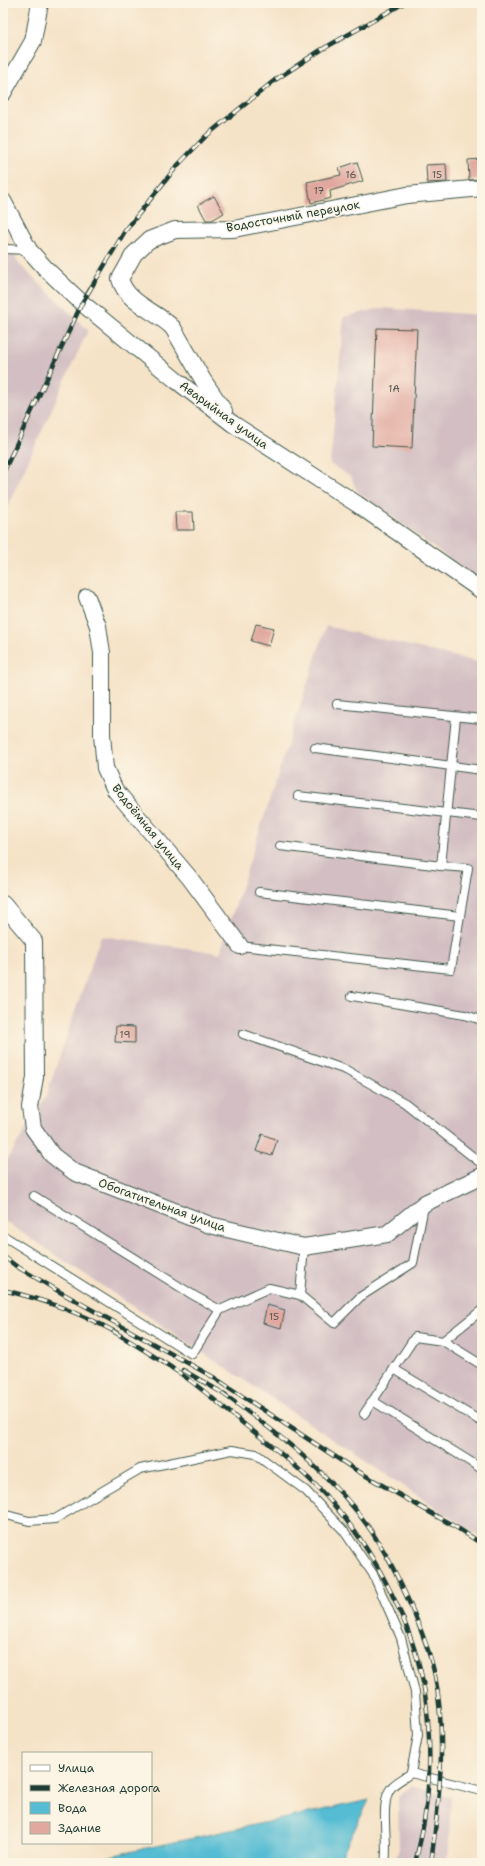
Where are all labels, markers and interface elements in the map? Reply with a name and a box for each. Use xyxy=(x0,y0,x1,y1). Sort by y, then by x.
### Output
house number: 16 xyxy=(346,168,356,181)
house number: 15 xyxy=(432,168,442,181)
house number: 17 xyxy=(314,184,324,197)
street label: Водосточный переулок xyxy=(225,196,362,236)
street label: Аварийная улица xyxy=(176,377,272,453)
house number: 1А xyxy=(388,382,400,395)
street label: Водоёмная улица xyxy=(108,781,188,874)
house number: 19 xyxy=(120,1028,130,1041)
street label: Обогатительная улица xyxy=(96,1174,228,1236)
house number: 15 xyxy=(269,1310,279,1323)
legend xyxy=(22,1752,152,1844)
text: Улица xyxy=(58,1760,95,1776)
text: Железная дорога xyxy=(58,1780,161,1796)
text: Вода xyxy=(58,1800,87,1816)
text: Здание xyxy=(58,1820,102,1836)

